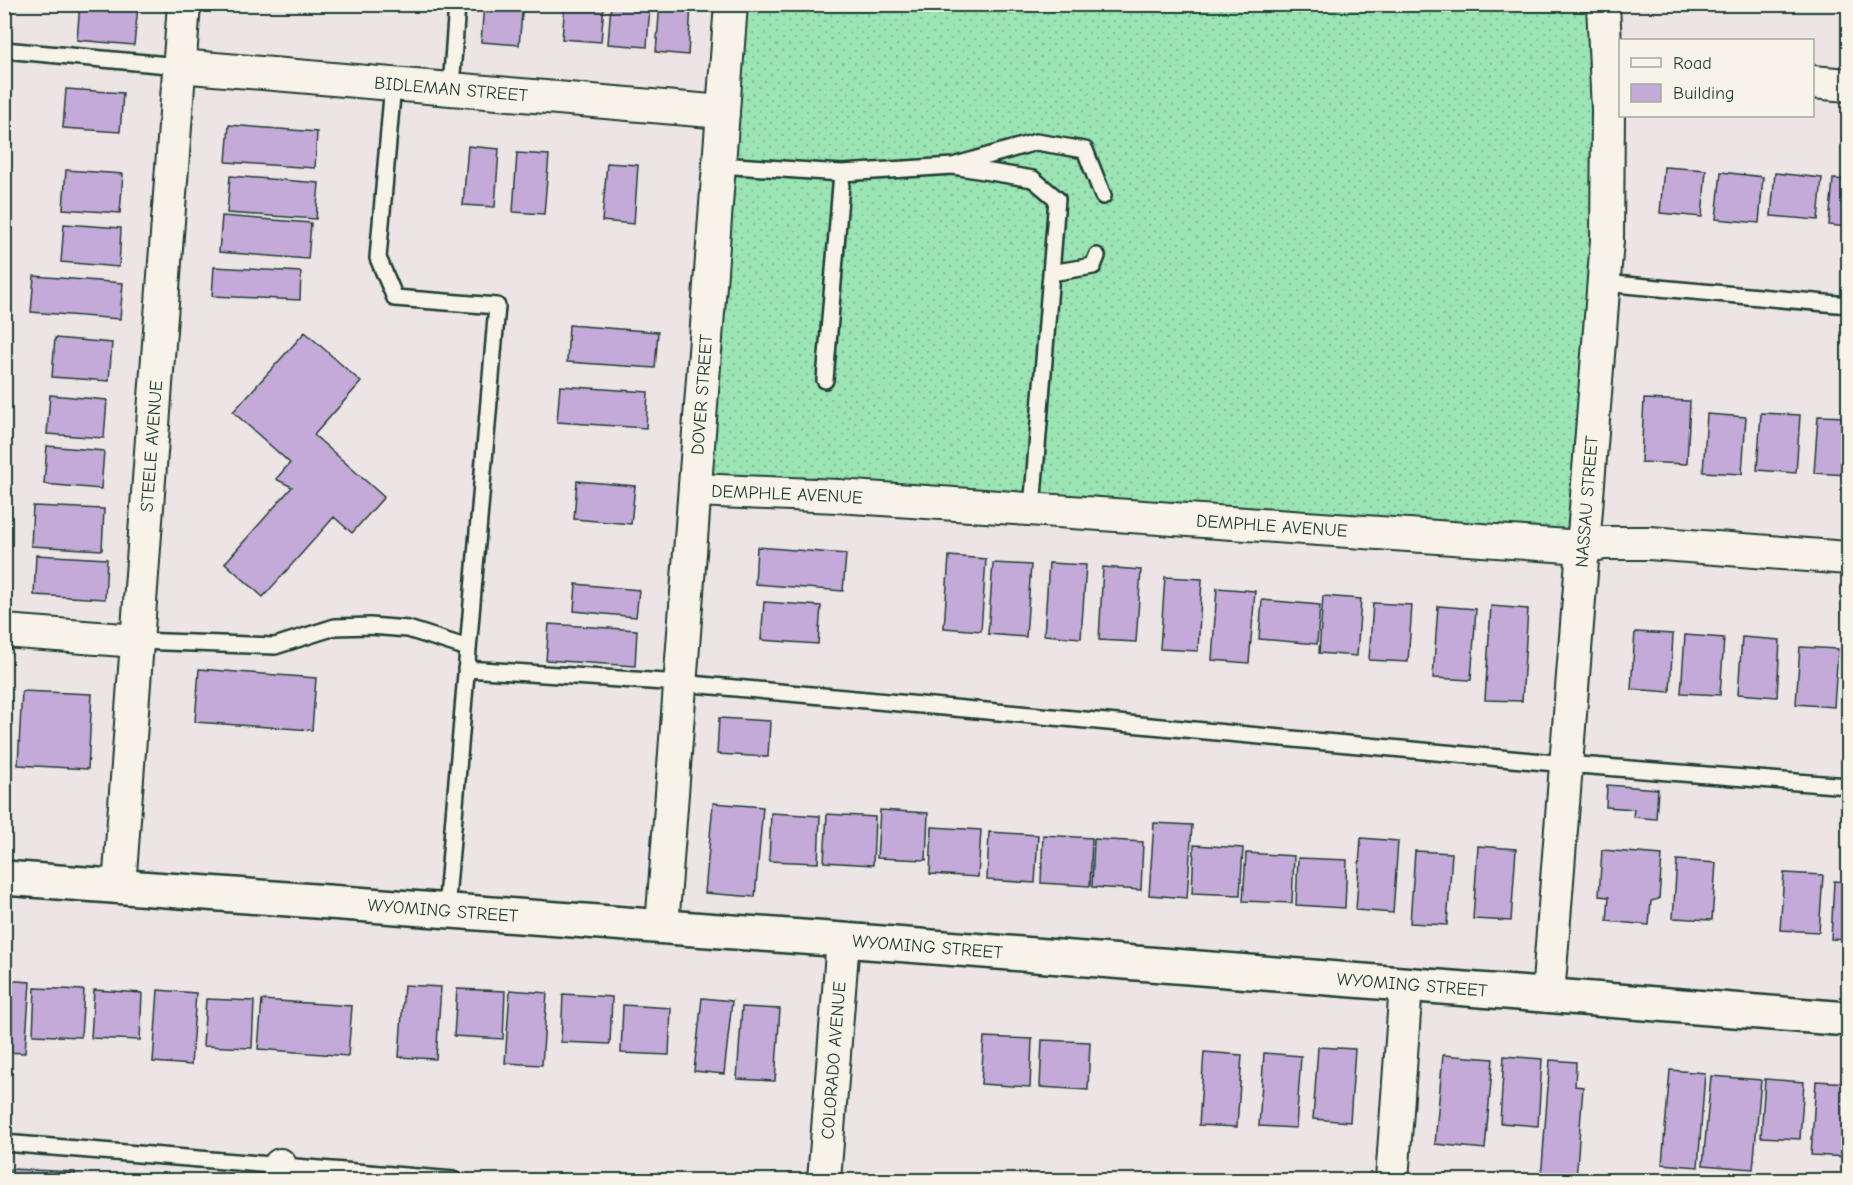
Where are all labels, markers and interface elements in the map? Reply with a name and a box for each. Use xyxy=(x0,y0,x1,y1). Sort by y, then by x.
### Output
legend xyxy=(1619,39,1814,117)
text: Road xyxy=(1673,53,1712,74)
street label: BIDLEMAN STREET xyxy=(373,73,529,107)
text: Building xyxy=(1673,83,1735,104)
street label: DOVER STREET xyxy=(687,333,717,456)
street label: STEELE AVENUE xyxy=(137,379,167,513)
street label: NASSAU STREET xyxy=(1571,434,1603,568)
street label: DEMPHLE AVENUE xyxy=(711,481,863,509)
street label: DEMPHLE AVENUE xyxy=(1195,511,1348,542)
street label: WYOMING STREET xyxy=(367,895,519,927)
street label: WYOMING STREET xyxy=(851,931,1004,964)
street label: WYOMING STREET xyxy=(1336,969,1489,1002)
street label: COLORADO AVENUE xyxy=(817,981,851,1140)

